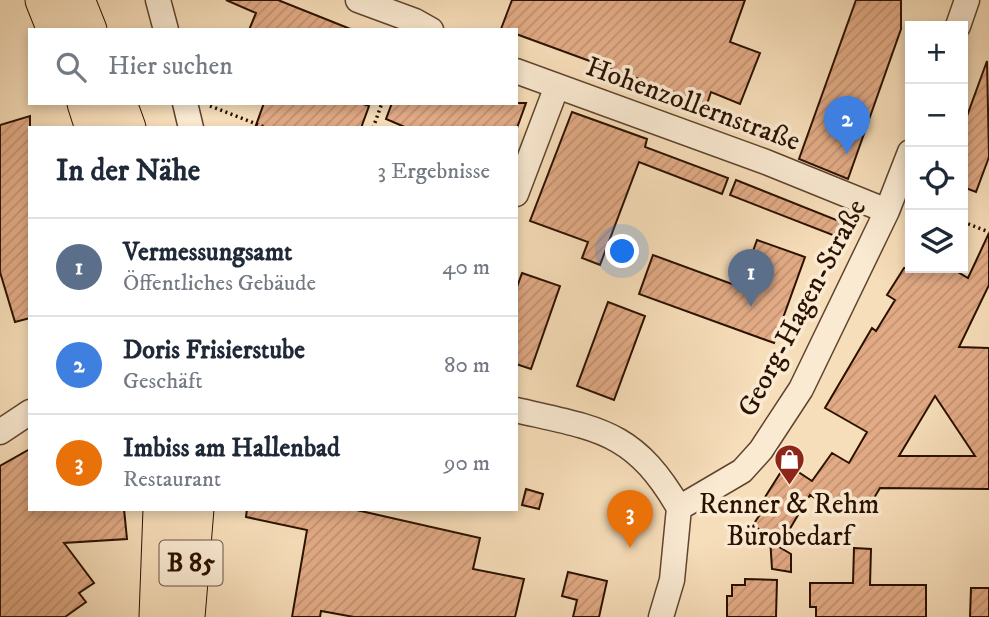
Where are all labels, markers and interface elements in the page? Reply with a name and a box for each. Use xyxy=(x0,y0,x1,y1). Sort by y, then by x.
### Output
map controls xyxy=(905,21,968,273)
button: + xyxy=(905,21,968,84)
search box xyxy=(28,28,518,105)
icon: search xyxy=(52,48,90,86)
street label: Hohenzollernstraße xyxy=(581,49,805,159)
text: Hier suchen xyxy=(108,50,233,83)
button: − xyxy=(905,84,968,147)
pin: 2 xyxy=(824,96,870,154)
button: locate xyxy=(905,147,968,210)
text: In der Nähe xyxy=(56,153,200,190)
text: 3 Ergebnisse xyxy=(377,157,490,186)
street label: Georg-Hagen-Straße xyxy=(730,193,874,423)
button: layers xyxy=(905,210,968,273)
your location xyxy=(605,234,639,268)
text: Vermessungsamt xyxy=(123,236,292,269)
pin: 1 xyxy=(728,249,774,307)
text: 1 xyxy=(75,253,83,282)
text: 40 m xyxy=(442,253,490,282)
text: Öffentliches Gebäude xyxy=(123,269,316,298)
text: Doris Frisierstube xyxy=(123,334,305,367)
text: 2 xyxy=(73,351,85,380)
text: 80 m xyxy=(444,351,490,380)
text: Geschäft xyxy=(123,367,203,396)
text: Imbiss am Hallenbad xyxy=(123,432,340,465)
shop icon: Renner & Rehm Bürobedarf xyxy=(772,443,806,487)
text: 3 xyxy=(75,449,83,478)
text: 90 m xyxy=(444,449,490,478)
text: Restaurant xyxy=(123,465,221,494)
place label: Renner & Rehm Bürobedarf xyxy=(699,487,879,554)
pin: 3 xyxy=(607,490,653,548)
road number: B 85 xyxy=(160,540,222,586)

